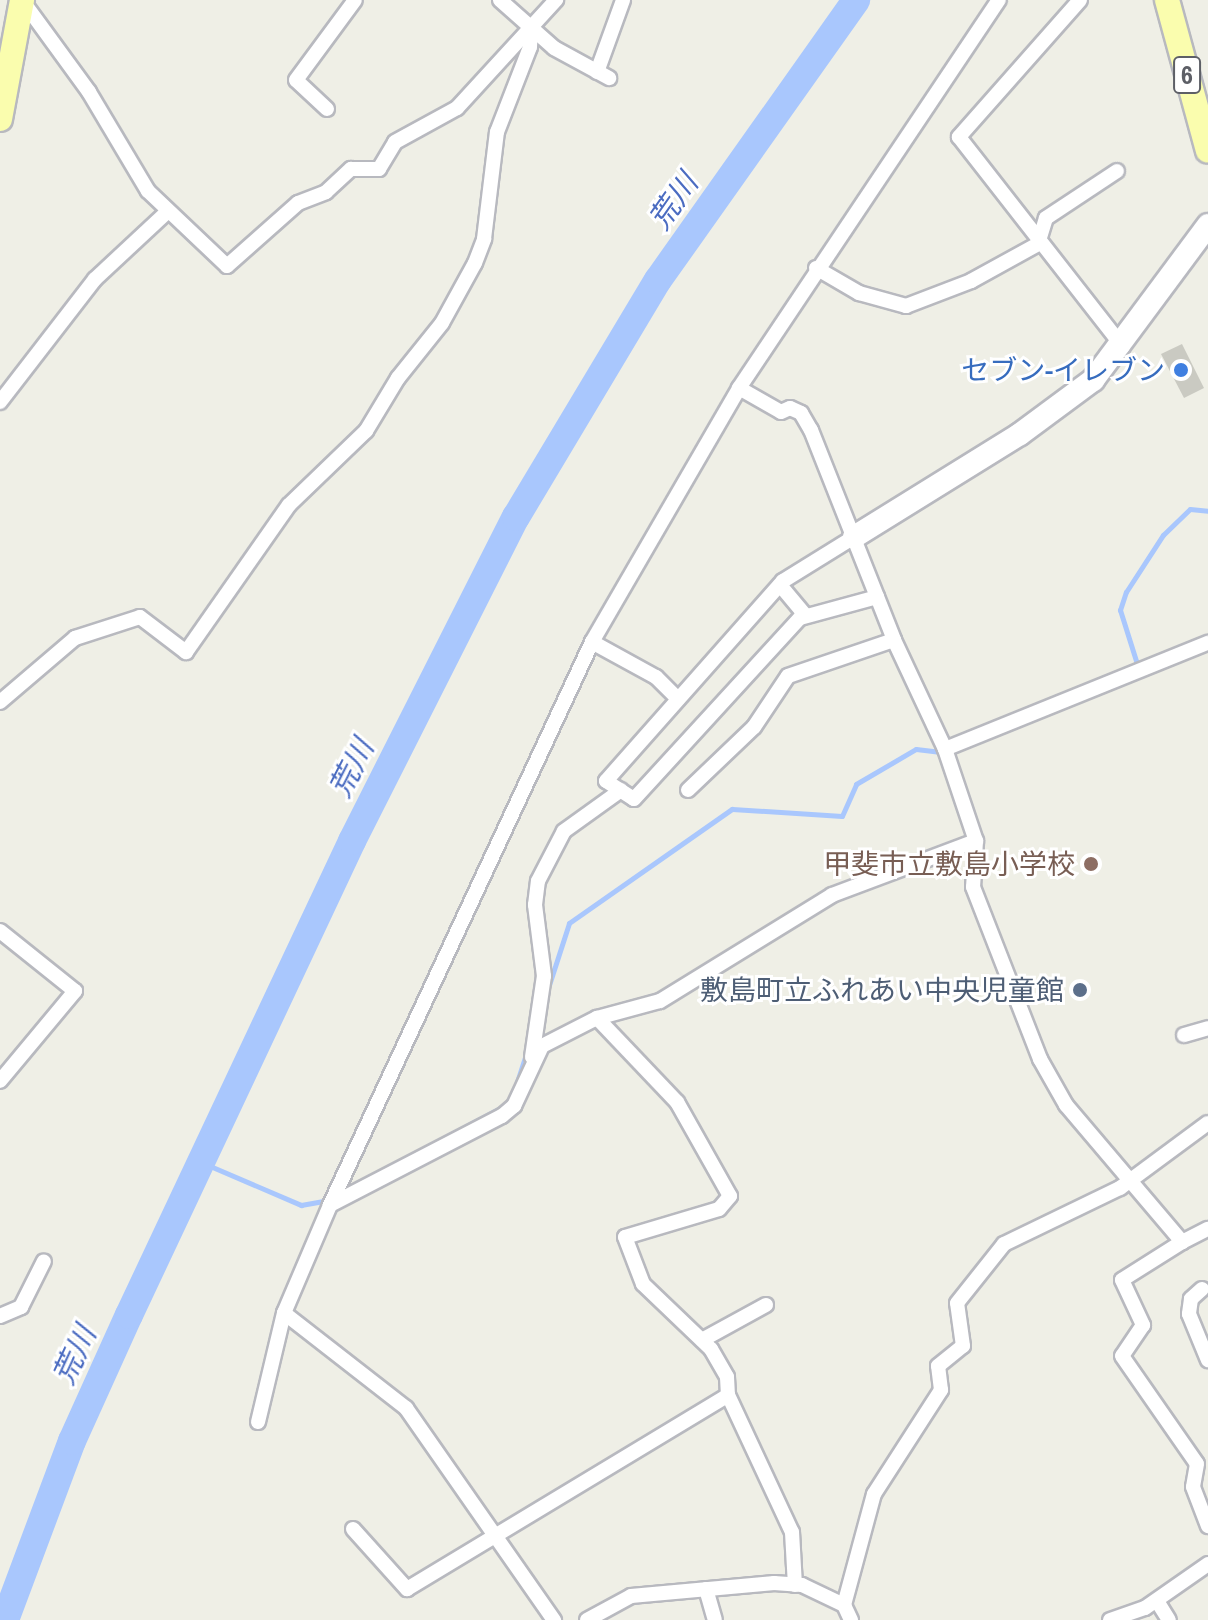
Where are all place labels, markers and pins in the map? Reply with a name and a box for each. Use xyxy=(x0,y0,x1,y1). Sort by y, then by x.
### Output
place label: セブン-イレブン xyxy=(961,353,1165,387)
marker: セブン-イレブン xyxy=(1172,361,1190,379)
place label: 甲斐市立敷島小学校 xyxy=(823,847,1075,881)
marker: 甲斐市立敷島小学校 xyxy=(1082,855,1100,873)
place label: 敷島町立ふれあい中央児童館 xyxy=(700,973,1064,1007)
marker: 敷島町立ふれあい中央児童館 xyxy=(1071,981,1089,999)

